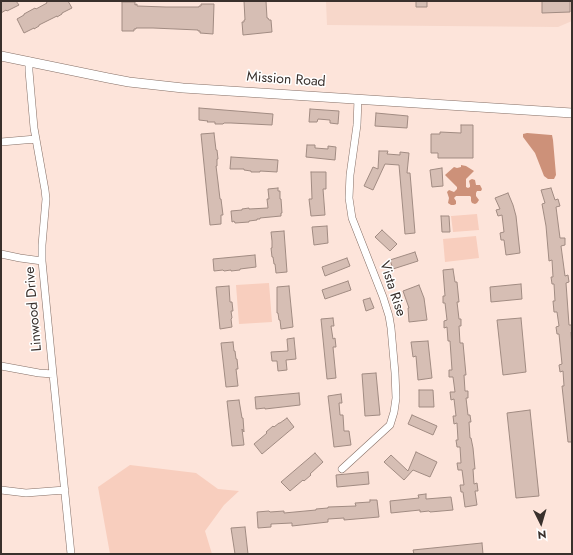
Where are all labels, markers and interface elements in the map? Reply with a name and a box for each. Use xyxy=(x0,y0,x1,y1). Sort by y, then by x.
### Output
street label: Mission Road xyxy=(246,69,326,91)
street label: Vista Rise xyxy=(375,259,409,319)
street label: Linwood Drive xyxy=(22,266,46,352)
north arrow xyxy=(521,503,561,543)
text: N xyxy=(537,527,547,543)

